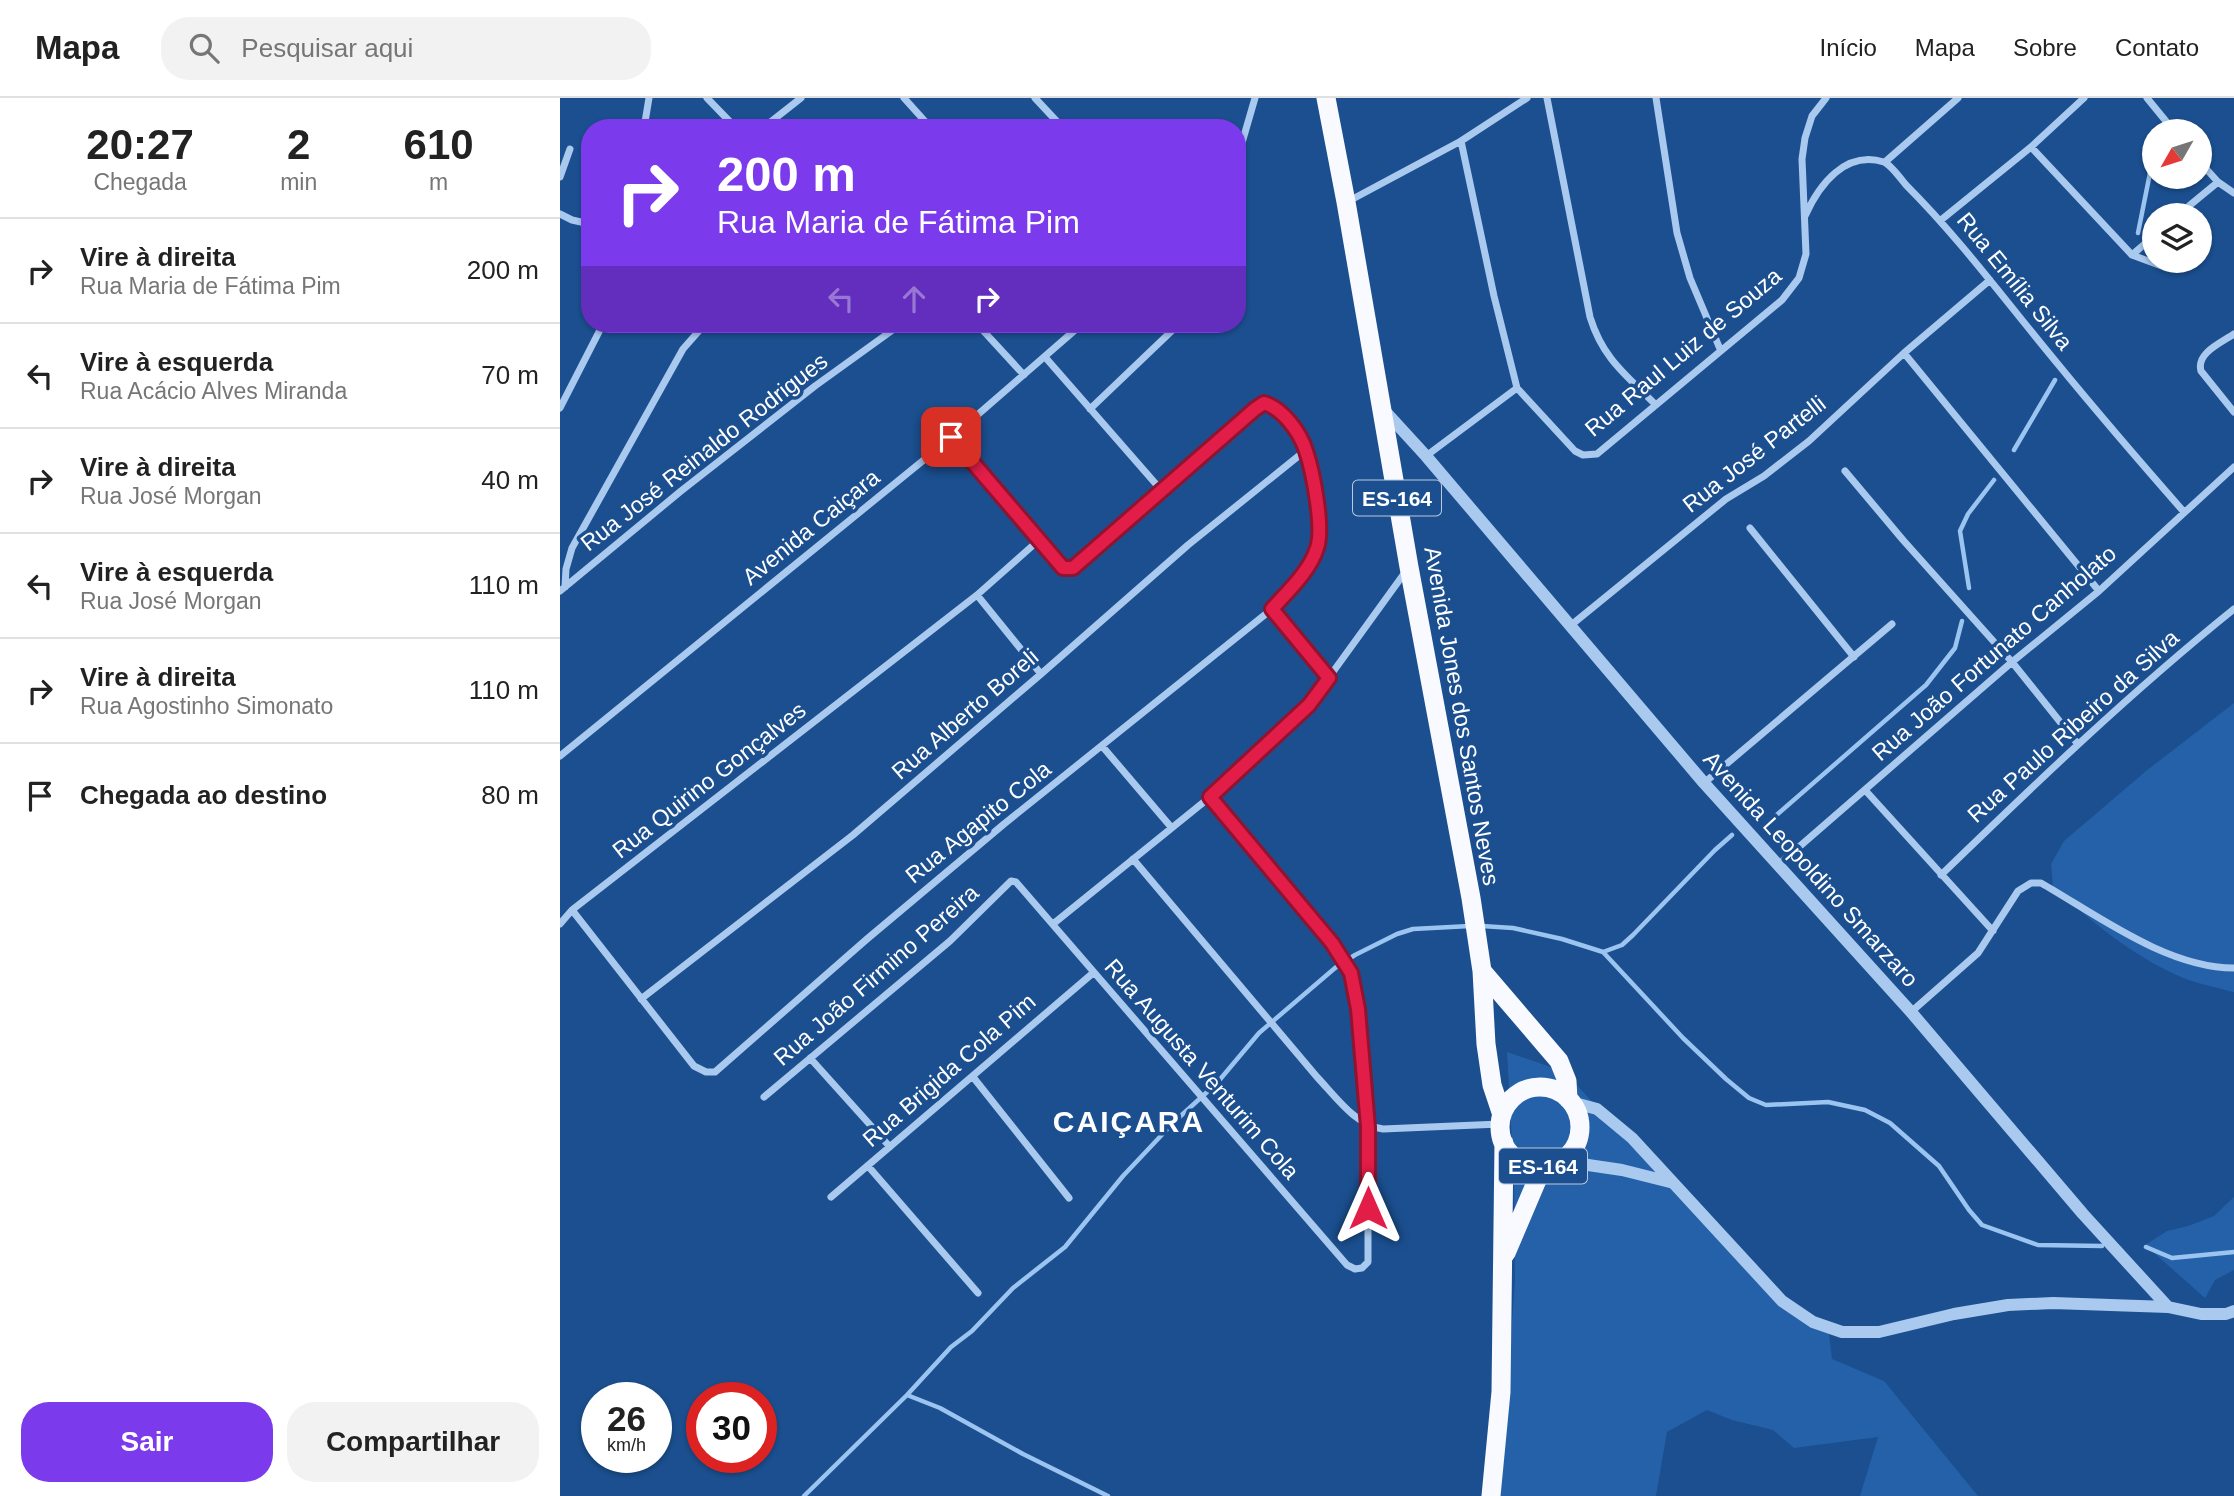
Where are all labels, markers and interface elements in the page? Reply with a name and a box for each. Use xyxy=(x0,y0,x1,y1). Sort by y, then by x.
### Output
search box xyxy=(161,17,651,80)
text: Mapa xyxy=(35,29,119,66)
icon: search xyxy=(185,29,223,67)
text: Pesquisar aqui xyxy=(241,33,413,63)
text: Início xyxy=(1819,34,1877,61)
text: Mapa xyxy=(1915,34,1975,61)
text: Sobre xyxy=(2013,34,2077,61)
text: Contato xyxy=(2115,34,2199,61)
north arrow xyxy=(2142,119,2212,189)
map controls xyxy=(2142,119,2212,273)
text: 20:27 xyxy=(86,121,194,168)
text: 2 xyxy=(287,121,310,168)
text: 610 xyxy=(404,121,474,168)
icon: right xyxy=(602,147,693,238)
text: 200 m xyxy=(717,147,856,201)
text: Chegada xyxy=(93,169,187,195)
text: min xyxy=(280,169,317,195)
text: m xyxy=(429,169,448,195)
button: layers xyxy=(2142,203,2212,273)
text: Rua Maria de Fátima Pim xyxy=(717,204,1080,240)
street label: Rua Emília Silva xyxy=(1952,207,2078,355)
text: Vire à direita xyxy=(80,242,236,272)
icon: right xyxy=(21,252,59,290)
text: 200 m xyxy=(467,255,539,285)
street label: Rua Raul Luiz de Souza xyxy=(1580,262,1787,442)
text: Rua Maria de Fátima Pim xyxy=(80,273,341,299)
icon: left xyxy=(822,280,860,318)
icon: ahead xyxy=(895,280,933,318)
icon: right xyxy=(968,280,1006,318)
text: Vire à esquerda xyxy=(80,347,273,377)
street label: Rua José Reinaldo Rodrigues xyxy=(576,348,832,556)
icon: left xyxy=(21,357,59,395)
text: 70 m xyxy=(481,360,539,390)
text: Rua Acácio Alves Miranda xyxy=(80,378,347,404)
street label: Rua José Partelli xyxy=(1677,390,1831,518)
pin xyxy=(921,407,981,467)
icon: arrive xyxy=(932,418,970,456)
text: Vire à direita xyxy=(80,452,236,482)
icon: right xyxy=(21,462,59,500)
street label: Avenida Caiçara xyxy=(737,464,885,590)
text: 40 m xyxy=(481,465,539,495)
road number: ES-164 xyxy=(1353,480,1441,516)
text: Rua José Morgan xyxy=(80,483,262,509)
street label: Rua João Fortunato Canholato xyxy=(1867,540,2121,766)
street label: Avenida Jones dos Santos Neves xyxy=(1419,545,1505,887)
text: Vire à esquerda xyxy=(80,557,273,587)
icon: left xyxy=(21,567,59,605)
text: 110 m xyxy=(469,570,539,600)
text: Rua José Morgan xyxy=(80,588,262,614)
street label: Rua Paulo Ribeiro da Silva xyxy=(1962,624,2184,828)
street label: Rua Alberto Boreli xyxy=(887,643,1043,785)
text: Vire à direita xyxy=(80,662,236,692)
icon: right xyxy=(21,672,59,710)
text: 110 m xyxy=(469,675,539,705)
text: Rua Agostinho Simonato xyxy=(80,693,333,719)
street label: Rua Quirino Gonçalves xyxy=(607,697,811,863)
street label: Avenida Leopoldino Smarzaro xyxy=(1698,746,1924,992)
street label: Rua Agapito Cola xyxy=(900,755,1056,888)
icon: arrive xyxy=(21,777,59,815)
text: Chegada ao destino xyxy=(80,780,327,810)
text: 80 m xyxy=(481,780,539,810)
street label: Rua João Firmino Pereira xyxy=(769,879,984,1071)
street label: Rua Augusta Venturim Cola xyxy=(1099,954,1305,1184)
street label: Rua Brigida Cola Pim xyxy=(858,988,1040,1152)
district label: CAIÇARA xyxy=(1053,1105,1205,1138)
road number: ES-164 xyxy=(1499,1148,1587,1184)
position arrow xyxy=(1331,1171,1405,1245)
speed limit sign: 30 xyxy=(686,1382,777,1473)
text: 26 xyxy=(607,1399,646,1438)
button: Sair xyxy=(21,1402,273,1482)
button: Compartilhar xyxy=(287,1402,539,1482)
text: km/h xyxy=(607,1435,646,1455)

